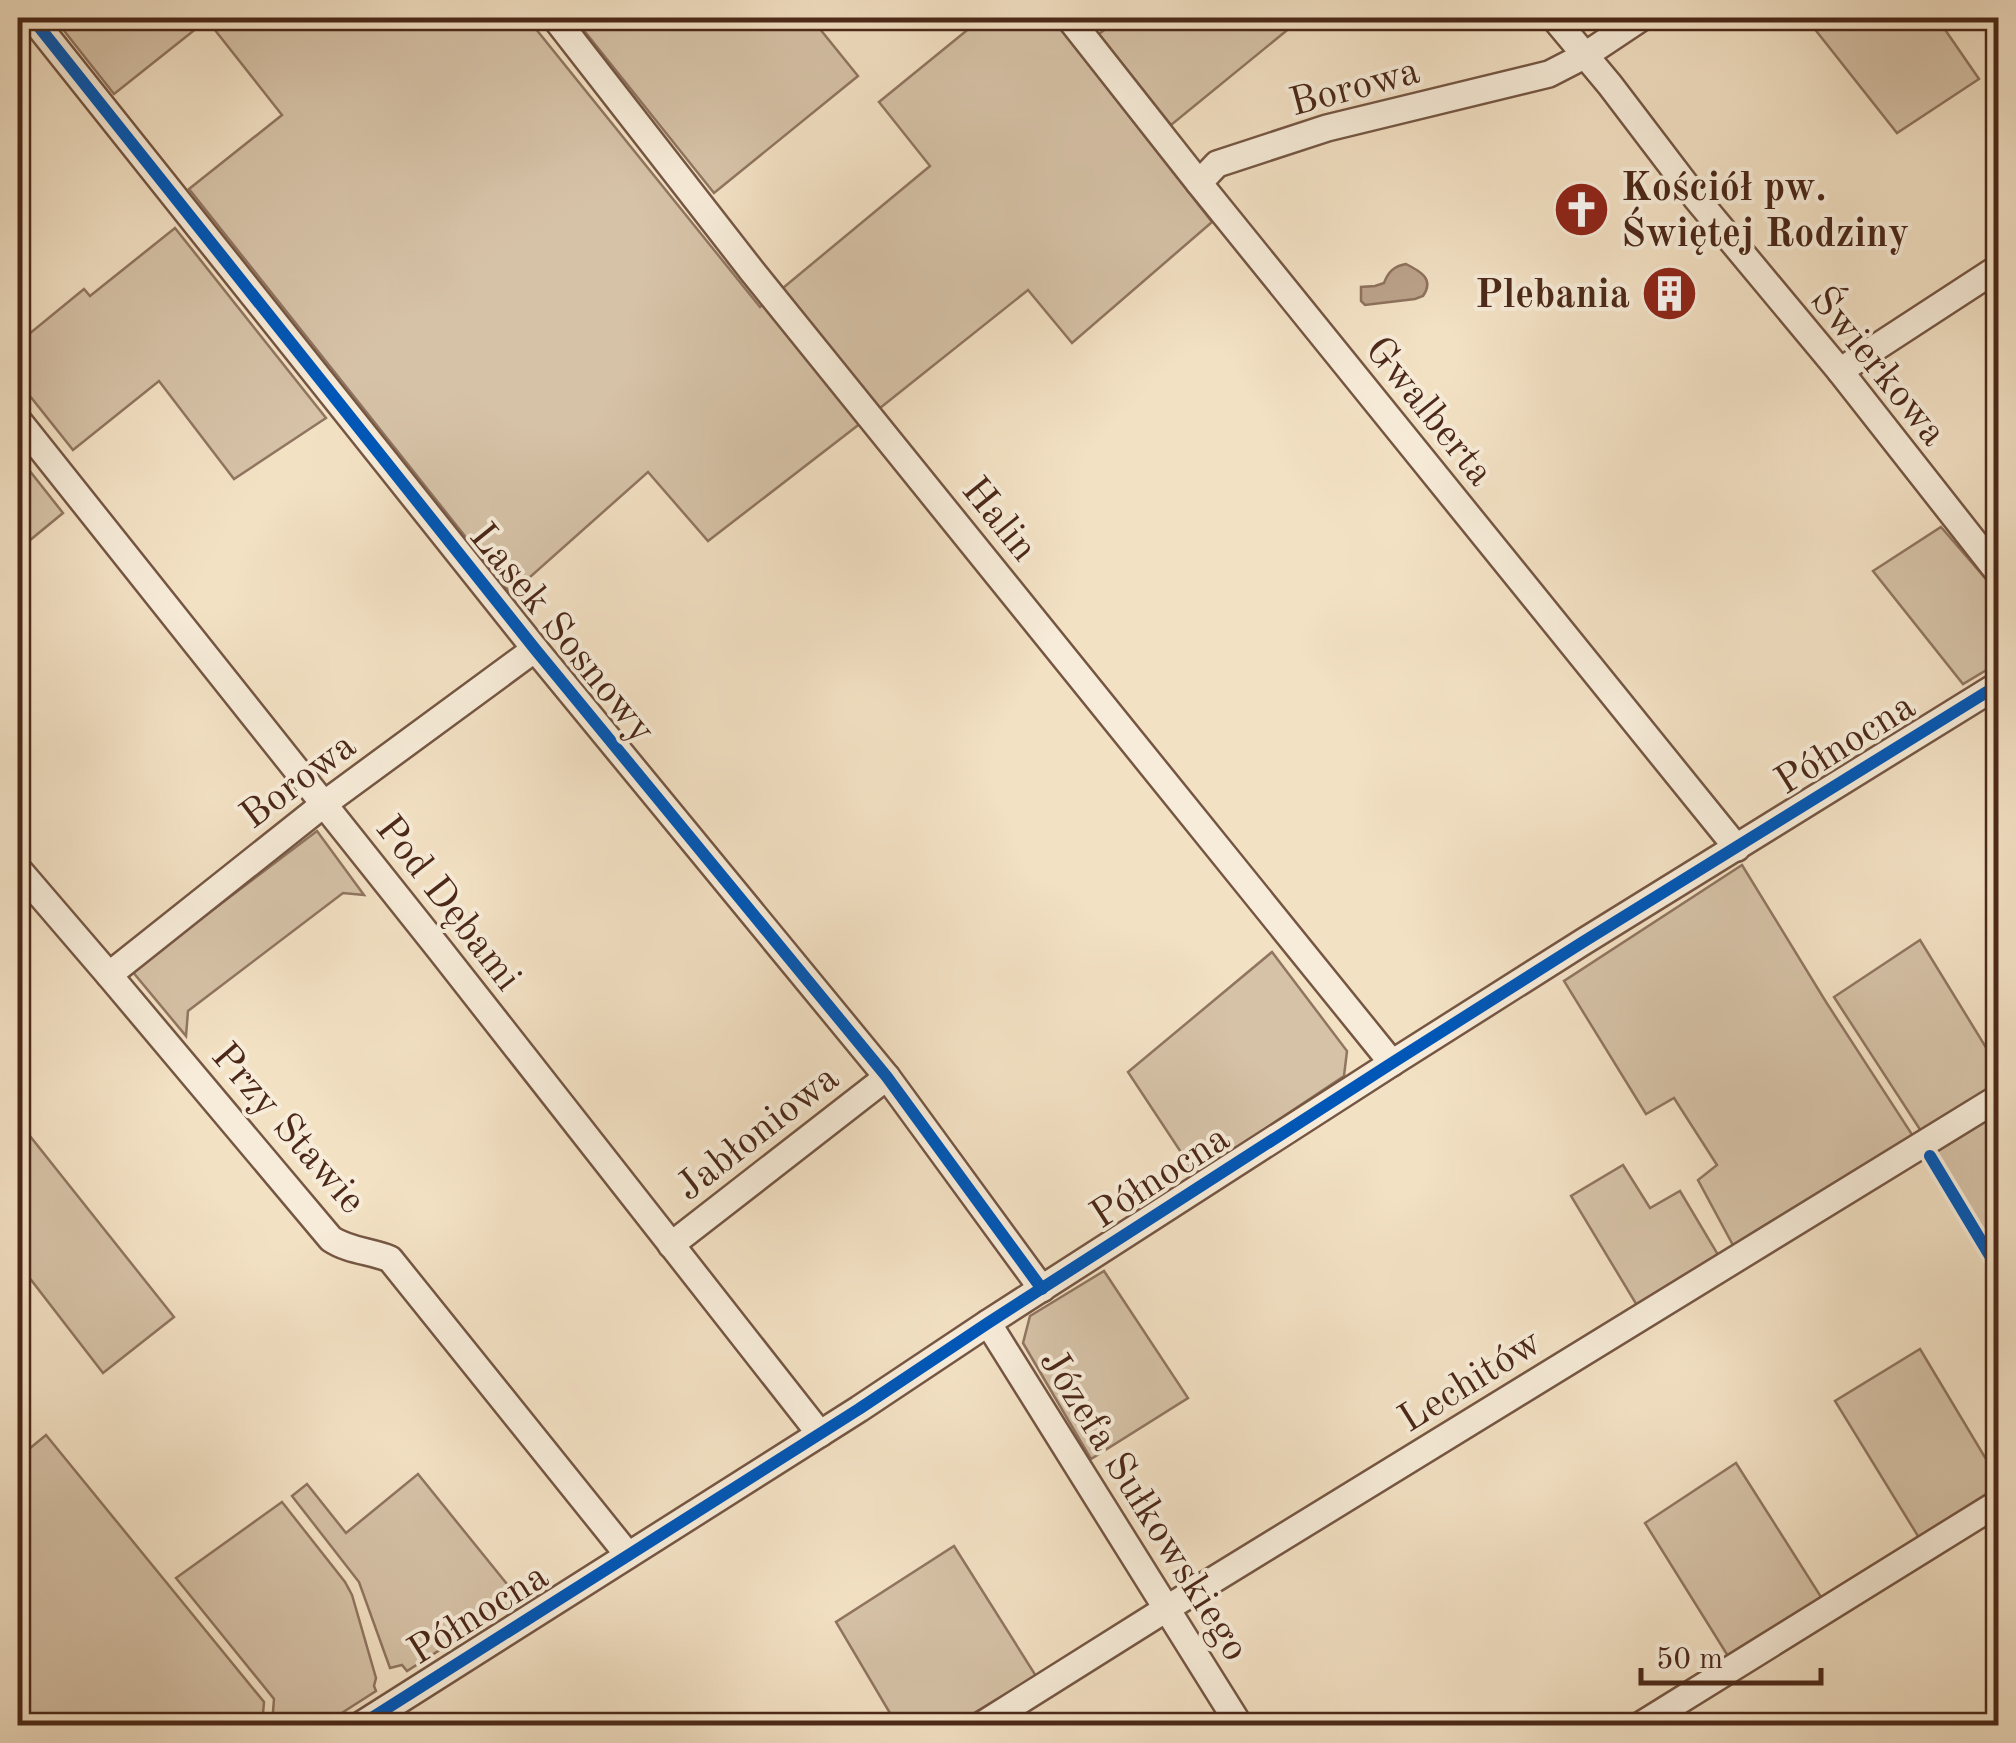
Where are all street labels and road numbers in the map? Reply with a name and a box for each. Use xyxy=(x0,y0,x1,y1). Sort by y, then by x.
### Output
street label: Borowa xyxy=(1286,52,1424,125)
street label: Świerkowa xyxy=(1801,275,1960,454)
street label: Gwalberta xyxy=(1356,331,1500,495)
street label: Halin xyxy=(953,471,1043,570)
street label: Lasek Sosnowy xyxy=(461,517,661,752)
street label: Północna xyxy=(1769,687,1923,804)
street label: Borowa xyxy=(234,726,365,838)
street label: Pod Dębami xyxy=(367,810,527,999)
street label: Przy Stawie xyxy=(203,1037,371,1223)
street label: Jabłoniowa xyxy=(670,1059,847,1210)
street label: Północna xyxy=(1085,1119,1238,1238)
street label: Lechitów xyxy=(1393,1323,1549,1442)
street label: Józefa Sułkowskiego xyxy=(1031,1343,1255,1669)
street label: Północna xyxy=(402,1557,556,1674)

